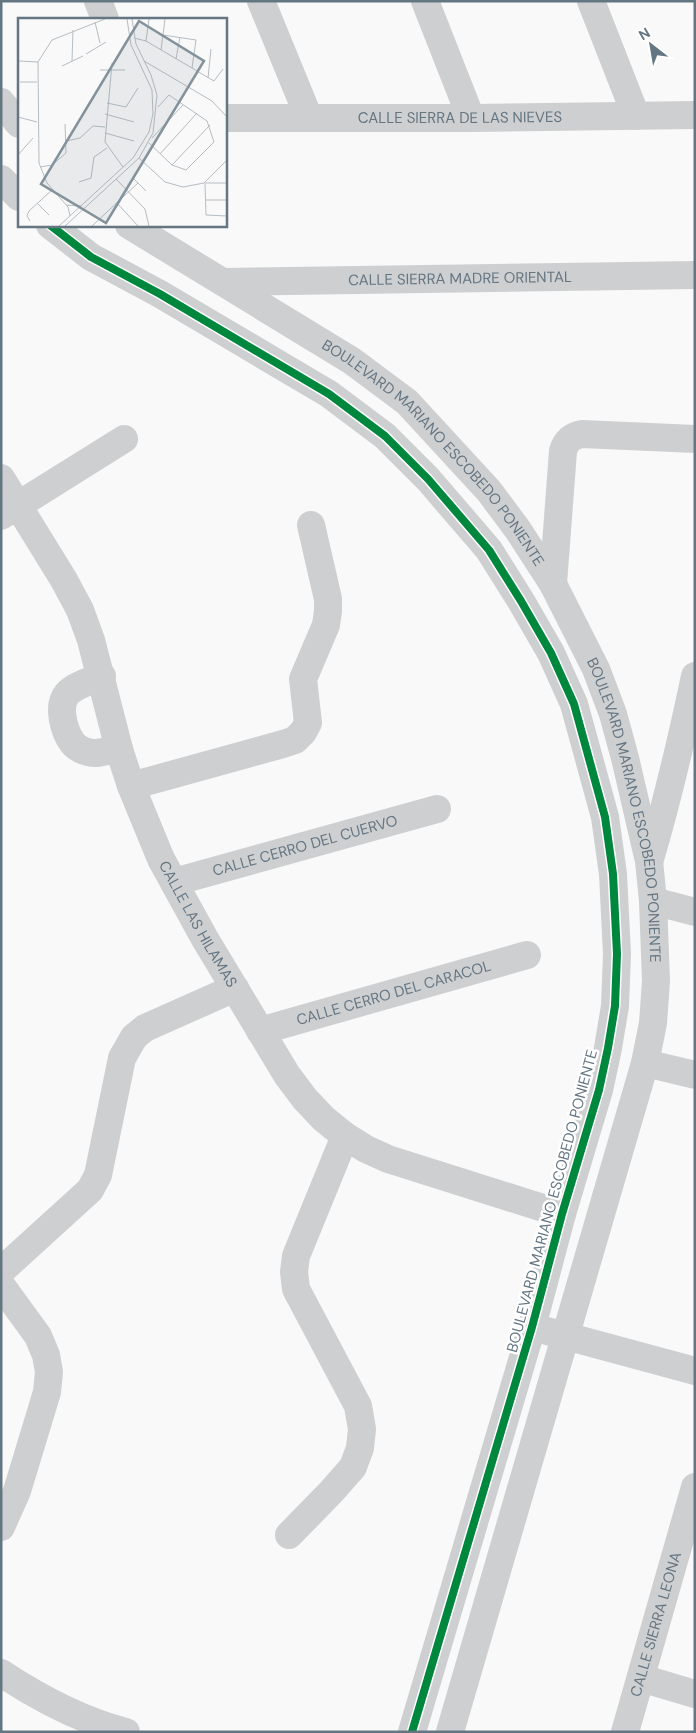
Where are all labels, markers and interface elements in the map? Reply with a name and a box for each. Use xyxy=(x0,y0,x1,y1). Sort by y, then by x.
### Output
inset map xyxy=(18,18,226,226)
north arrow xyxy=(626,20,676,70)
text: N xyxy=(635,24,653,44)
street label: CALLE SIERRA DE LAS NIEVES xyxy=(358,107,563,128)
street label: CALLE SIERRA MADRE ORIENTAL xyxy=(348,267,572,290)
street label: BOULEVARD MARIANO ESCOBEDO PONIENTE xyxy=(318,335,549,570)
street label: BOULEVARD MARIANO ESCOBEDO PONIENTE xyxy=(582,654,665,963)
street label: CALLE CERRO DEL CUERVO xyxy=(210,810,400,881)
street label: CALLE LAS HILAMAS xyxy=(154,857,242,991)
street label: CALLE CERRO DEL CARACOL xyxy=(294,956,493,1030)
street label: BOULEVARD MARIANO ESCOBEDO PONIENTE xyxy=(502,1048,602,1354)
street label: CALLE SIERRA LEONA xyxy=(626,1550,686,1699)

